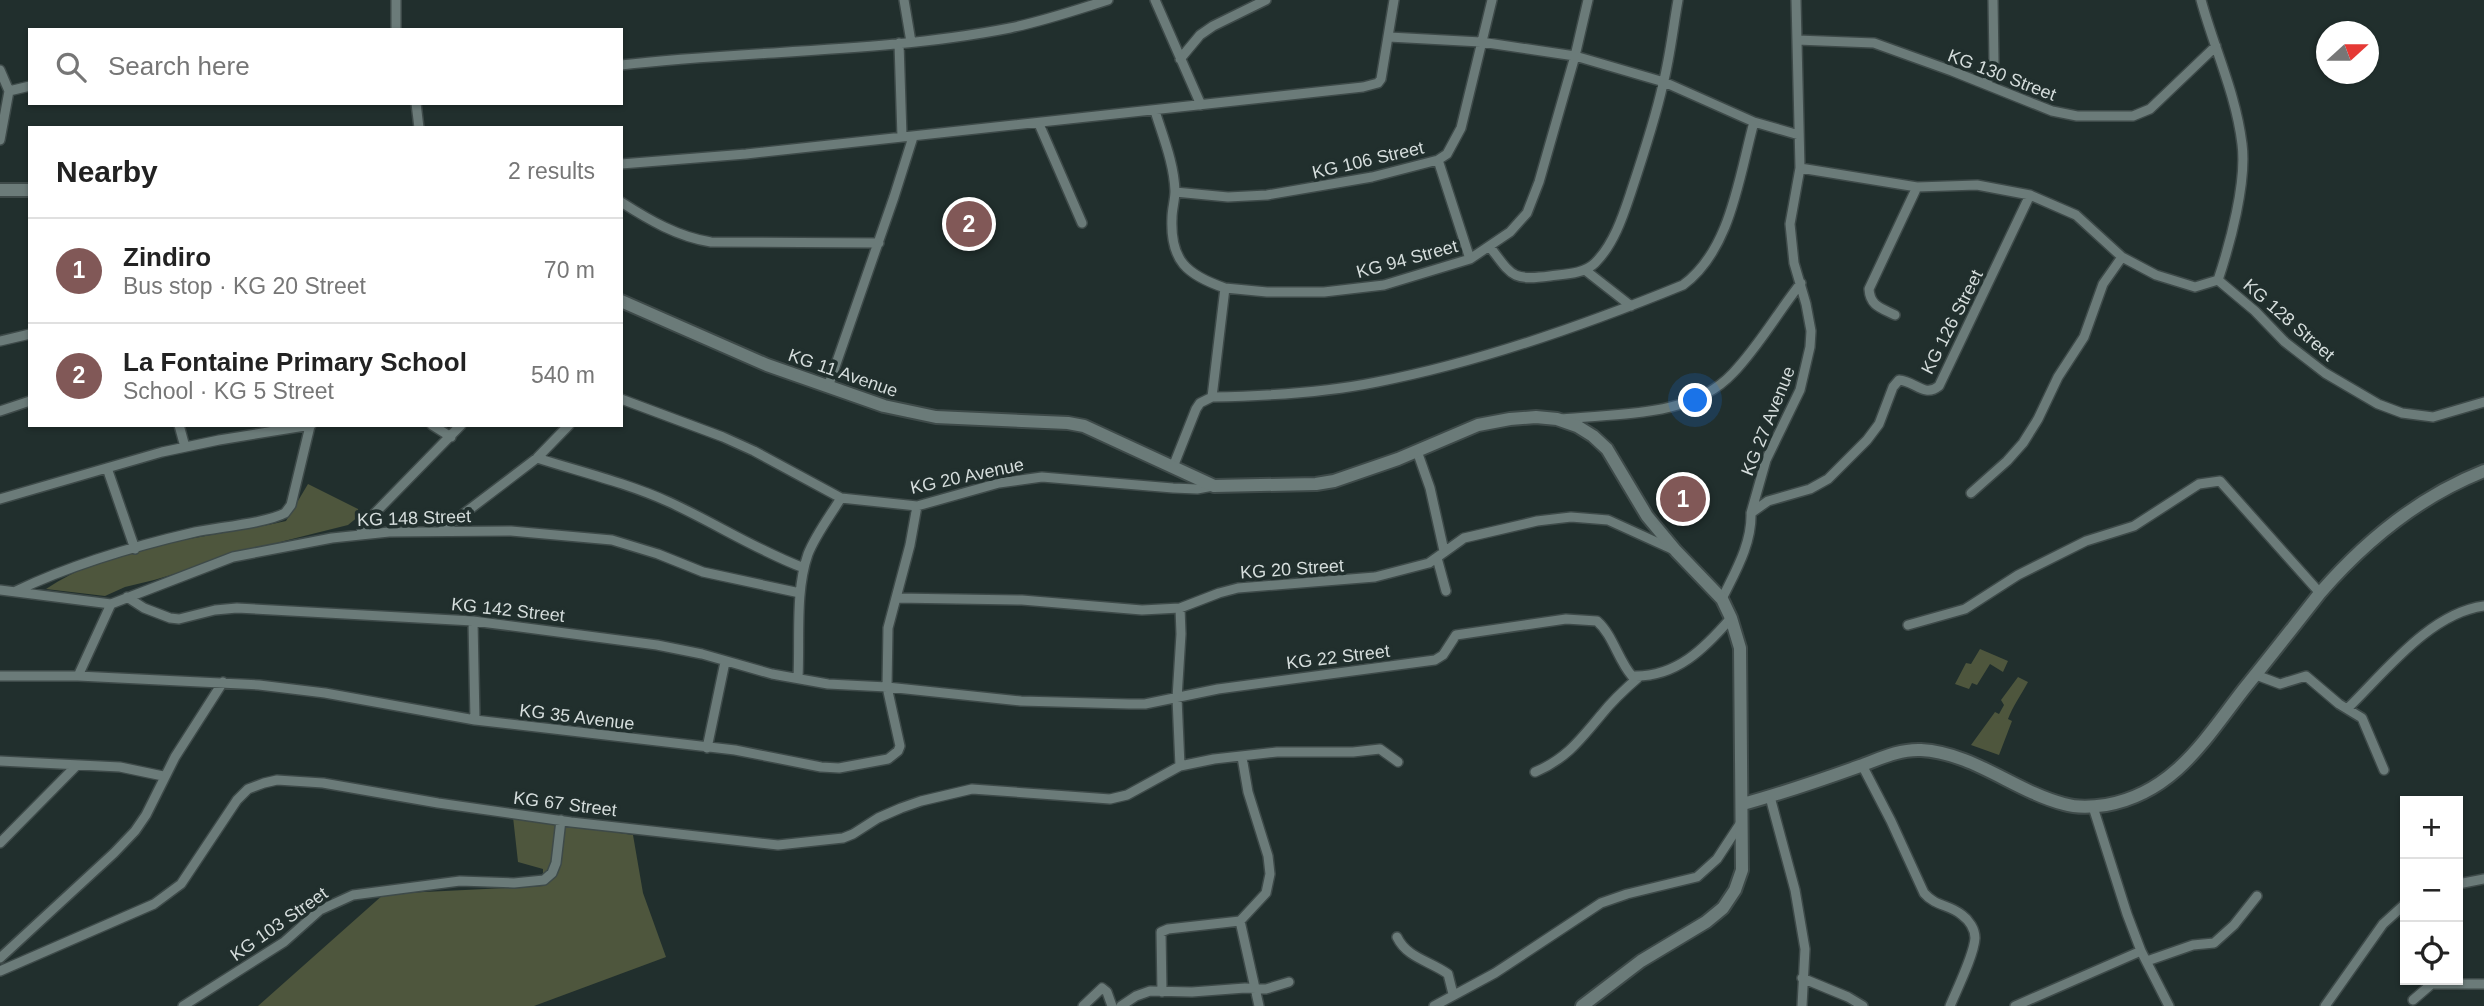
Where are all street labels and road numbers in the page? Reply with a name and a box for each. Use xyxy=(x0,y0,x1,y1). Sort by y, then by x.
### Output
street label: KG 130 Street xyxy=(1945,45,2059,105)
street label: KG 106 Street xyxy=(1310,137,1426,183)
street label: KG 94 Street xyxy=(1354,236,1460,282)
street label: KG 126 Street xyxy=(1917,267,1987,377)
street label: KG 128 Street xyxy=(2239,275,2339,365)
street label: KG 11 Avenue xyxy=(786,345,900,401)
street label: KG 27 Avenue xyxy=(1737,364,1799,478)
street label: KG 20 Avenue xyxy=(908,454,1026,498)
street label: KG 148 Street xyxy=(357,506,471,530)
street label: KG 20 Street xyxy=(1239,555,1345,583)
street label: KG 142 Street xyxy=(450,594,566,626)
street label: KG 22 Street xyxy=(1285,641,1391,673)
street label: KG 35 Avenue xyxy=(518,700,636,734)
street label: KG 67 Street xyxy=(512,788,618,820)
street label: KG 103 Street xyxy=(227,883,331,965)

